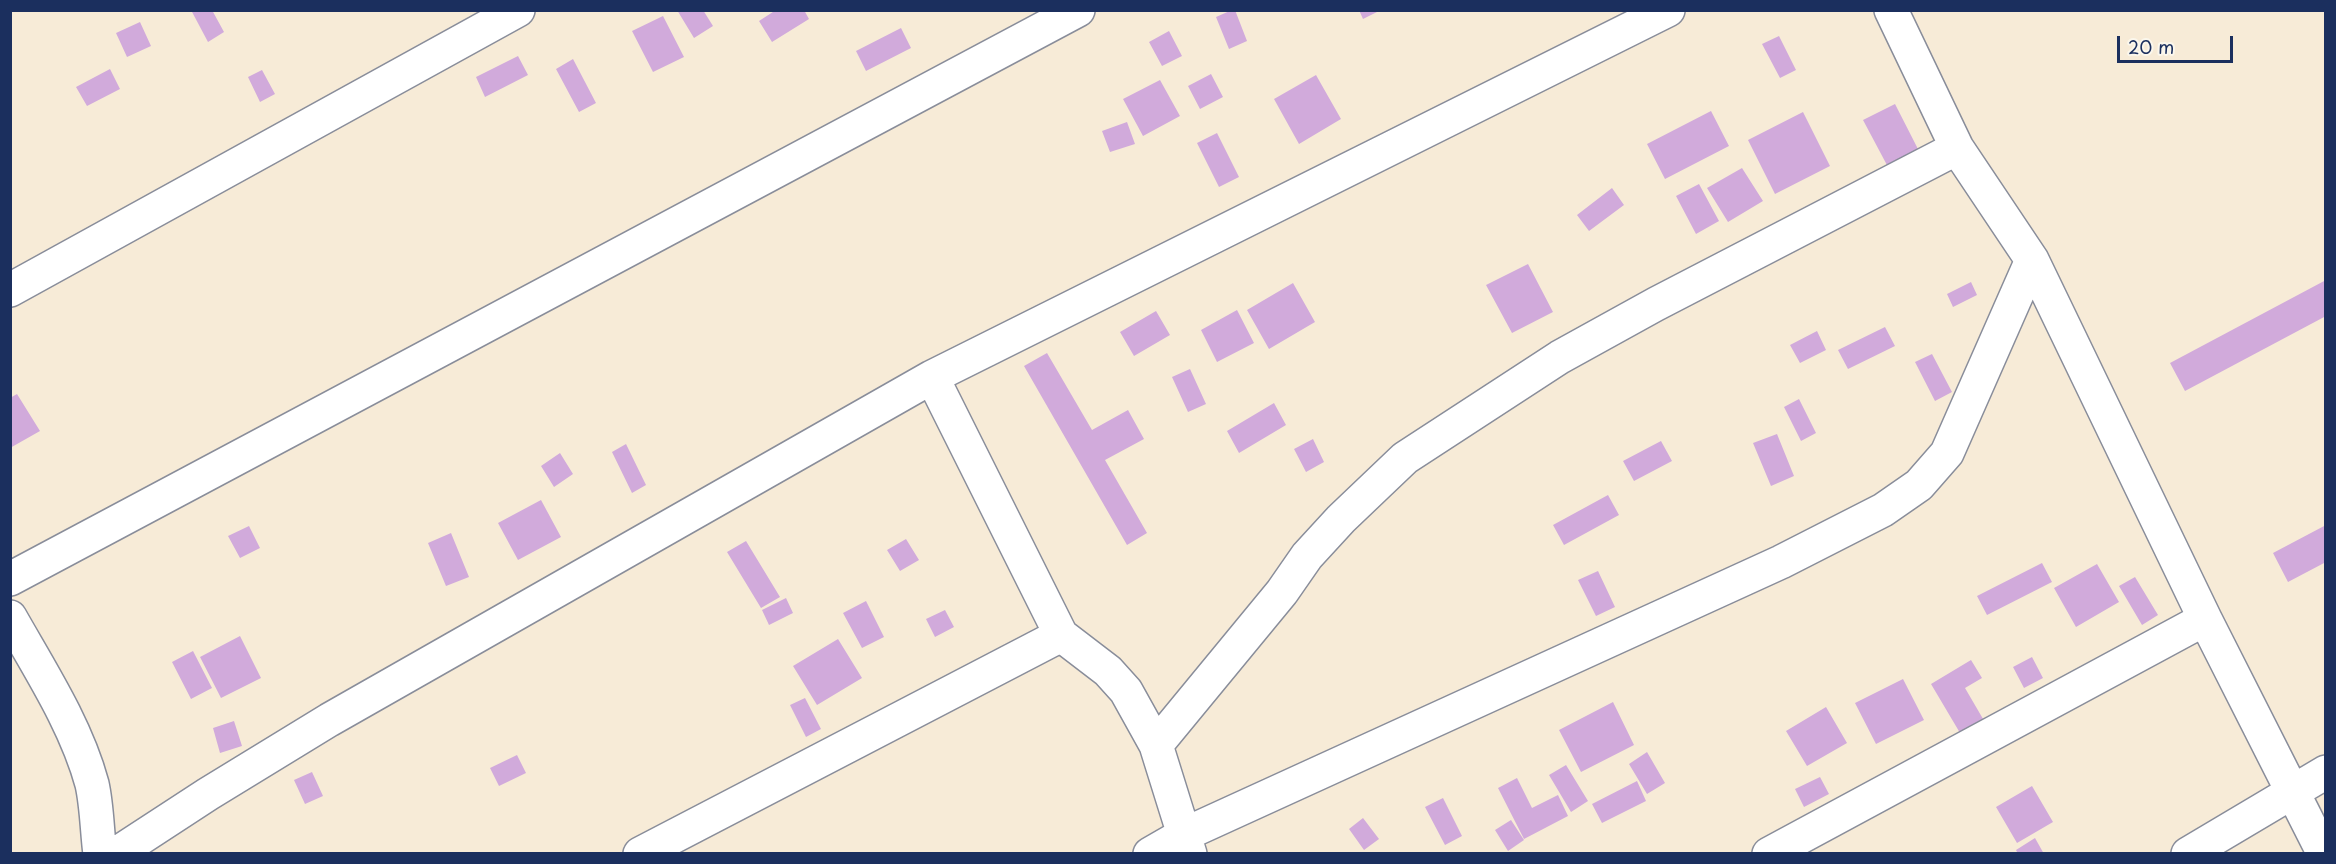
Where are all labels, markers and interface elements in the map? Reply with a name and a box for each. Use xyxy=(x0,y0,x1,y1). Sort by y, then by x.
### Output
scale bar xyxy=(2120,24,2236,62)
text: 20 m xyxy=(2128,33,2174,60)

